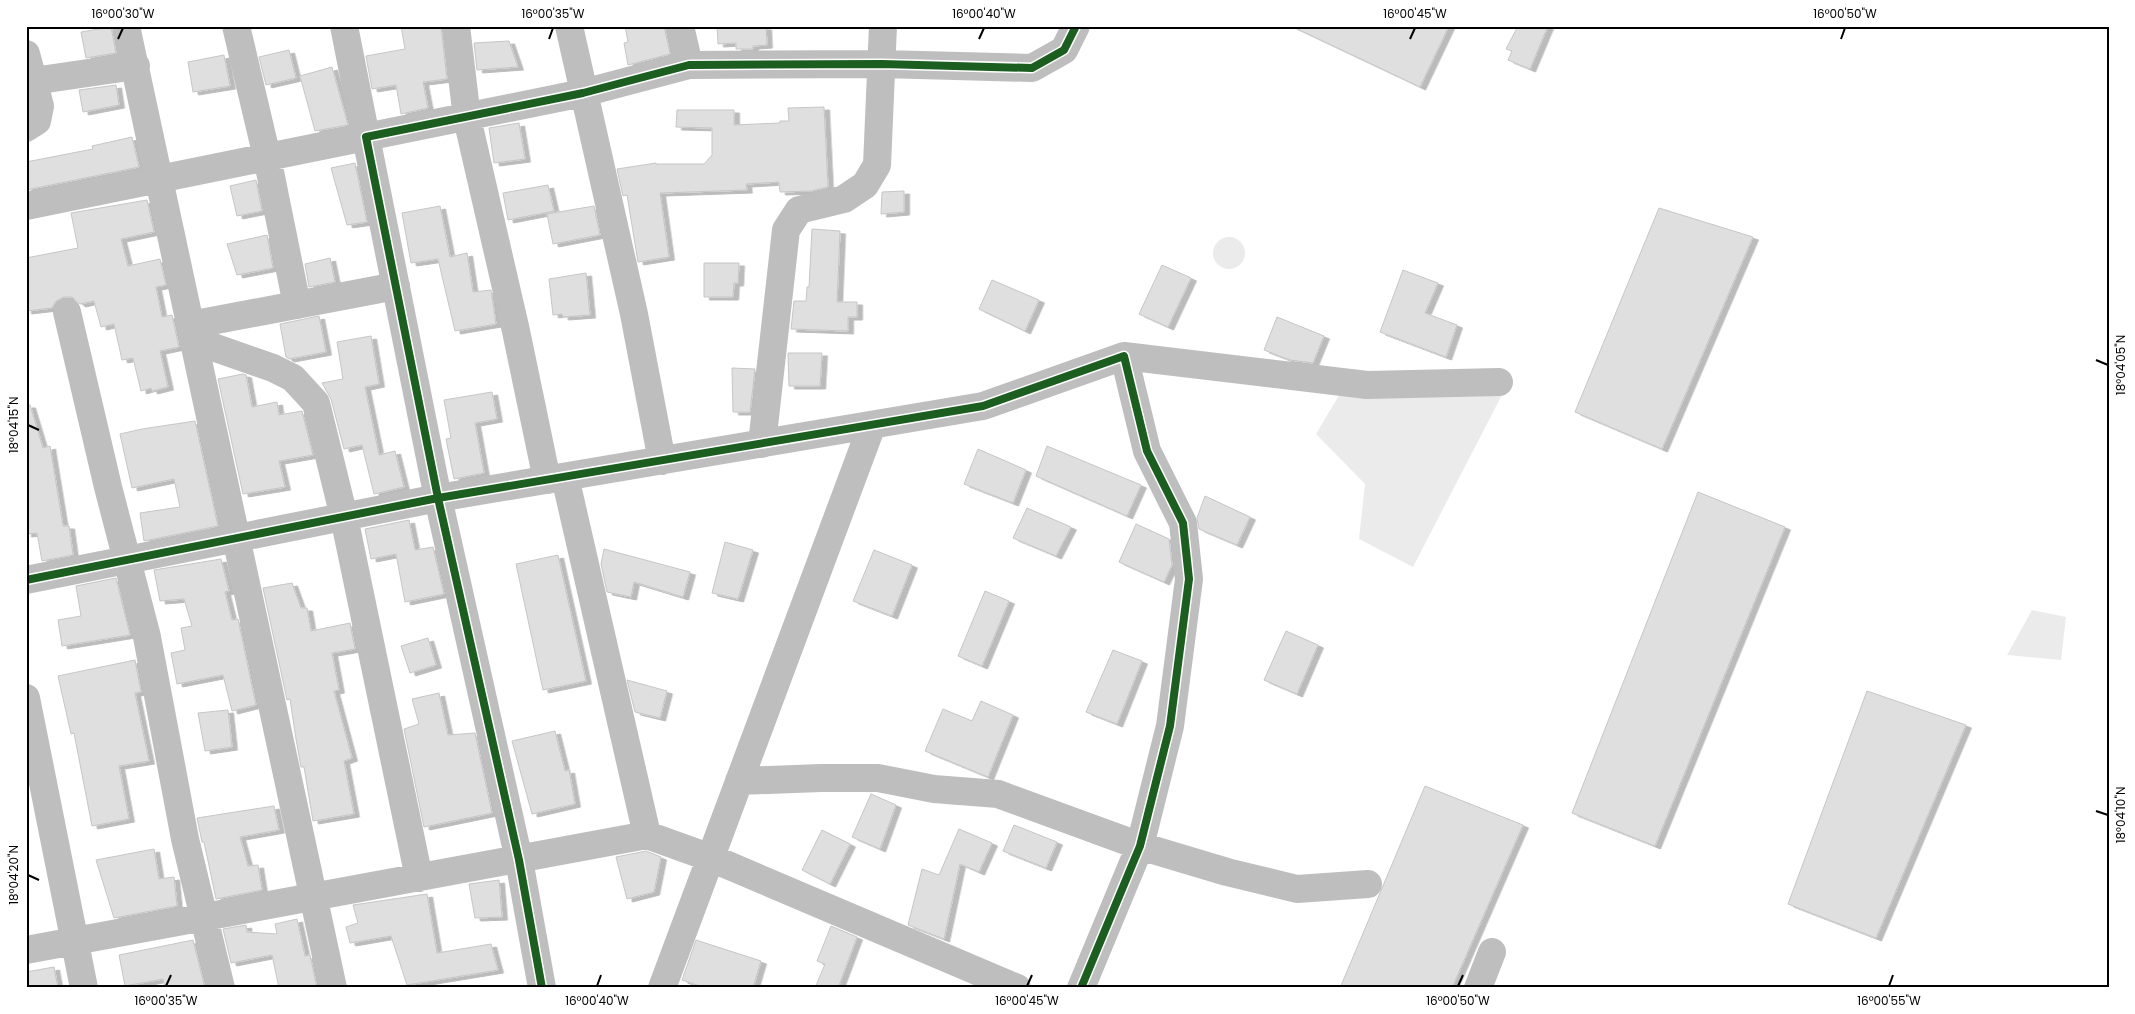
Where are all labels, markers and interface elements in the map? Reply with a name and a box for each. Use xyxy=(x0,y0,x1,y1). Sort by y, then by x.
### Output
text: 16°00'30"W xyxy=(91,5,155,22)
text: 16°00'35"W xyxy=(521,5,585,22)
text: 16°00'40"W xyxy=(952,5,1016,22)
text: 16°00'45"W xyxy=(1383,5,1447,22)
text: 16°00'50"W xyxy=(1813,5,1877,22)
text: 18°04'05"N xyxy=(2112,335,2129,395)
text: 18°04'15"N xyxy=(5,397,22,453)
text: 18°04'10"N xyxy=(2112,787,2129,843)
text: 18°04'20"N xyxy=(5,845,22,905)
text: 16°00'35"W xyxy=(134,992,198,1009)
text: 16°00'40"W xyxy=(565,992,629,1009)
text: 16°00'45"W xyxy=(995,992,1059,1009)
text: 16°00'50"W xyxy=(1426,992,1490,1009)
text: 16°00'55"W xyxy=(1857,992,1921,1009)

